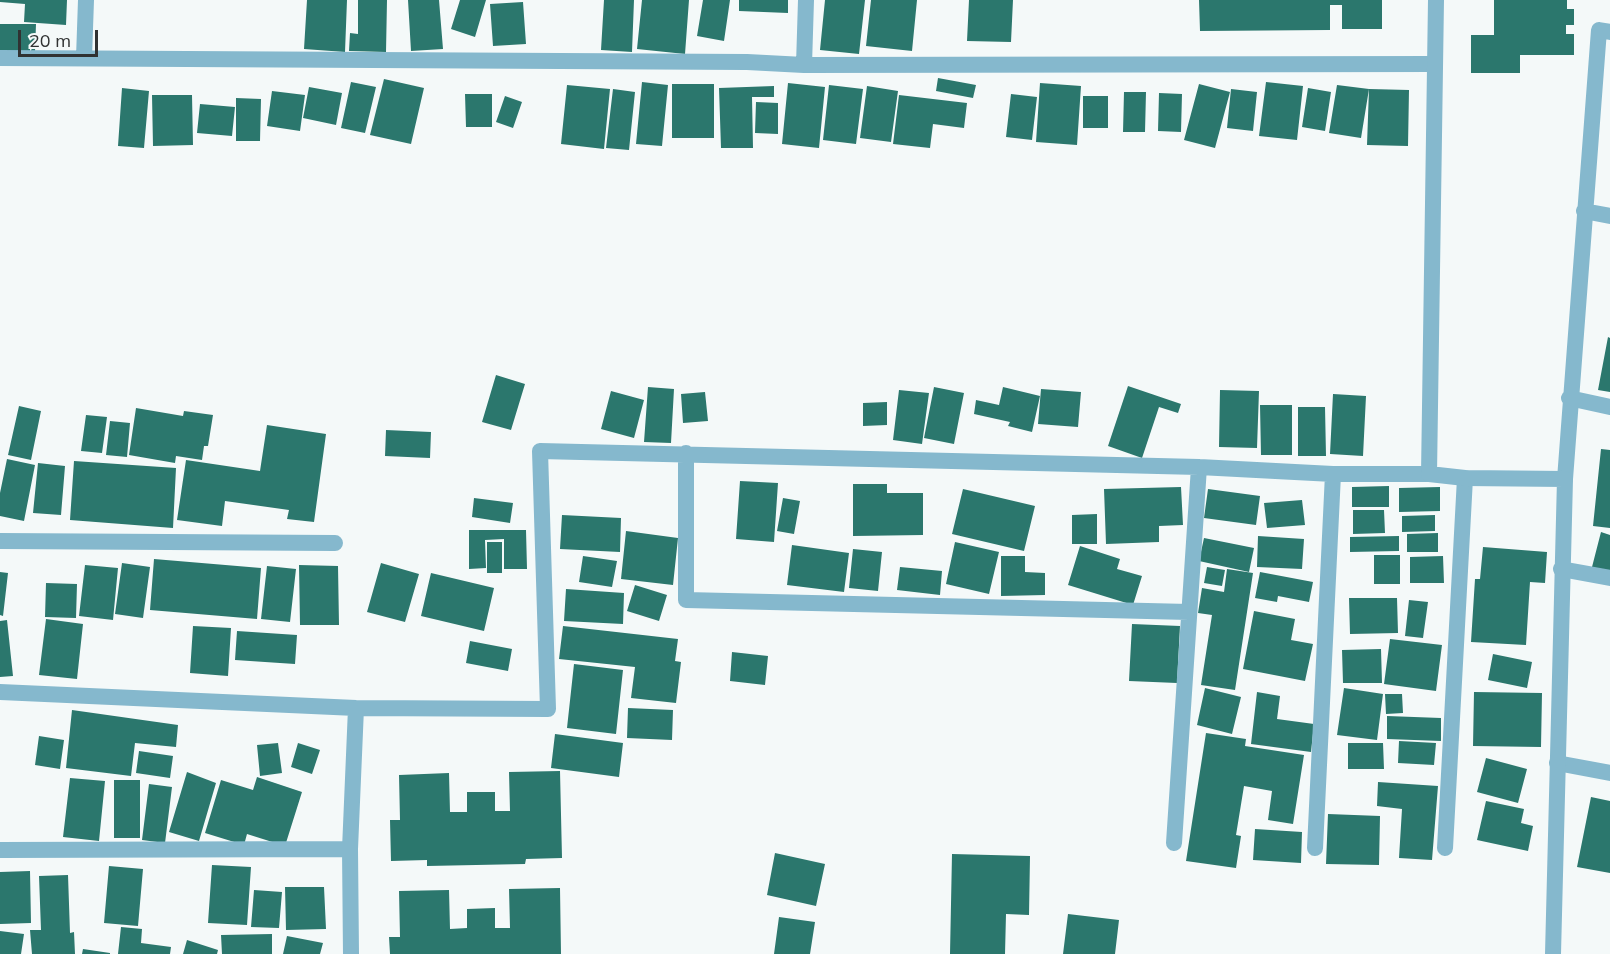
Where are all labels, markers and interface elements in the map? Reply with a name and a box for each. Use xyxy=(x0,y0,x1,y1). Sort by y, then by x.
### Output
scale bar xyxy=(21,18,100,56)
text: 20 m xyxy=(29,29,71,52)

